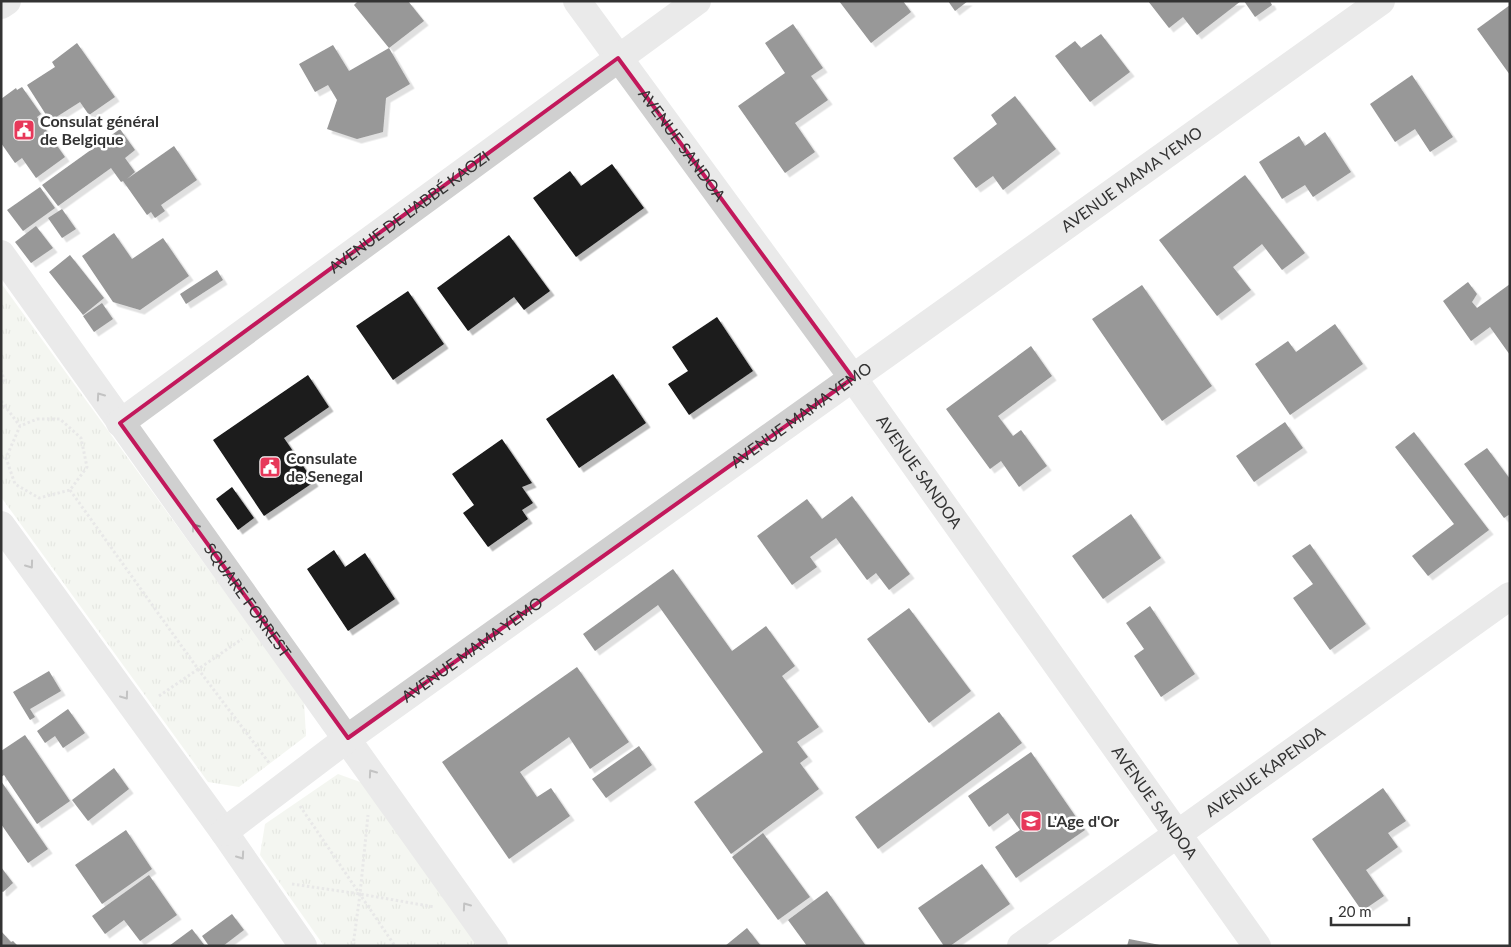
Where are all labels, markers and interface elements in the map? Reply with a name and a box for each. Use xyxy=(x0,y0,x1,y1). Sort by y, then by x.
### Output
street label: AVENUE SANDOA xyxy=(635,84,730,204)
place label: Consulat général de Belgique xyxy=(40,111,159,148)
public building icon: Consulat général de Belgique xyxy=(12,118,36,142)
street label: AVENUE MAMA YEMO xyxy=(1057,122,1205,235)
street label: AVENUE DE L'ABBÉ KAOZI xyxy=(324,146,493,276)
street label: AVENUE MAMA YEMO xyxy=(726,358,875,471)
one-way arrow xyxy=(97,392,106,401)
street label: AVENUE SANDOA xyxy=(873,411,967,532)
place label: Consulate de Senegal xyxy=(286,448,363,485)
public building icon: Consulate de Senegal xyxy=(258,455,282,479)
one-way arrow xyxy=(192,524,202,533)
street label: SQUARE FORREST xyxy=(201,539,296,661)
one-way arrow xyxy=(24,559,33,569)
street label: AVENUE MAMA YEMO xyxy=(398,592,546,706)
one-way arrow xyxy=(120,690,128,699)
street label: AVENUE KAPENDA xyxy=(1201,722,1328,820)
street label: AVENUE SANDOA xyxy=(1109,742,1202,863)
one-way arrow xyxy=(369,769,378,779)
school or university icon: L'Age d'Or xyxy=(1019,809,1043,833)
place label: L'Age d'Or xyxy=(1047,811,1119,830)
one-way arrow xyxy=(235,851,244,860)
scale bar xyxy=(1331,894,1408,926)
text: 20 m xyxy=(1338,902,1372,920)
one-way arrow xyxy=(463,903,471,912)

